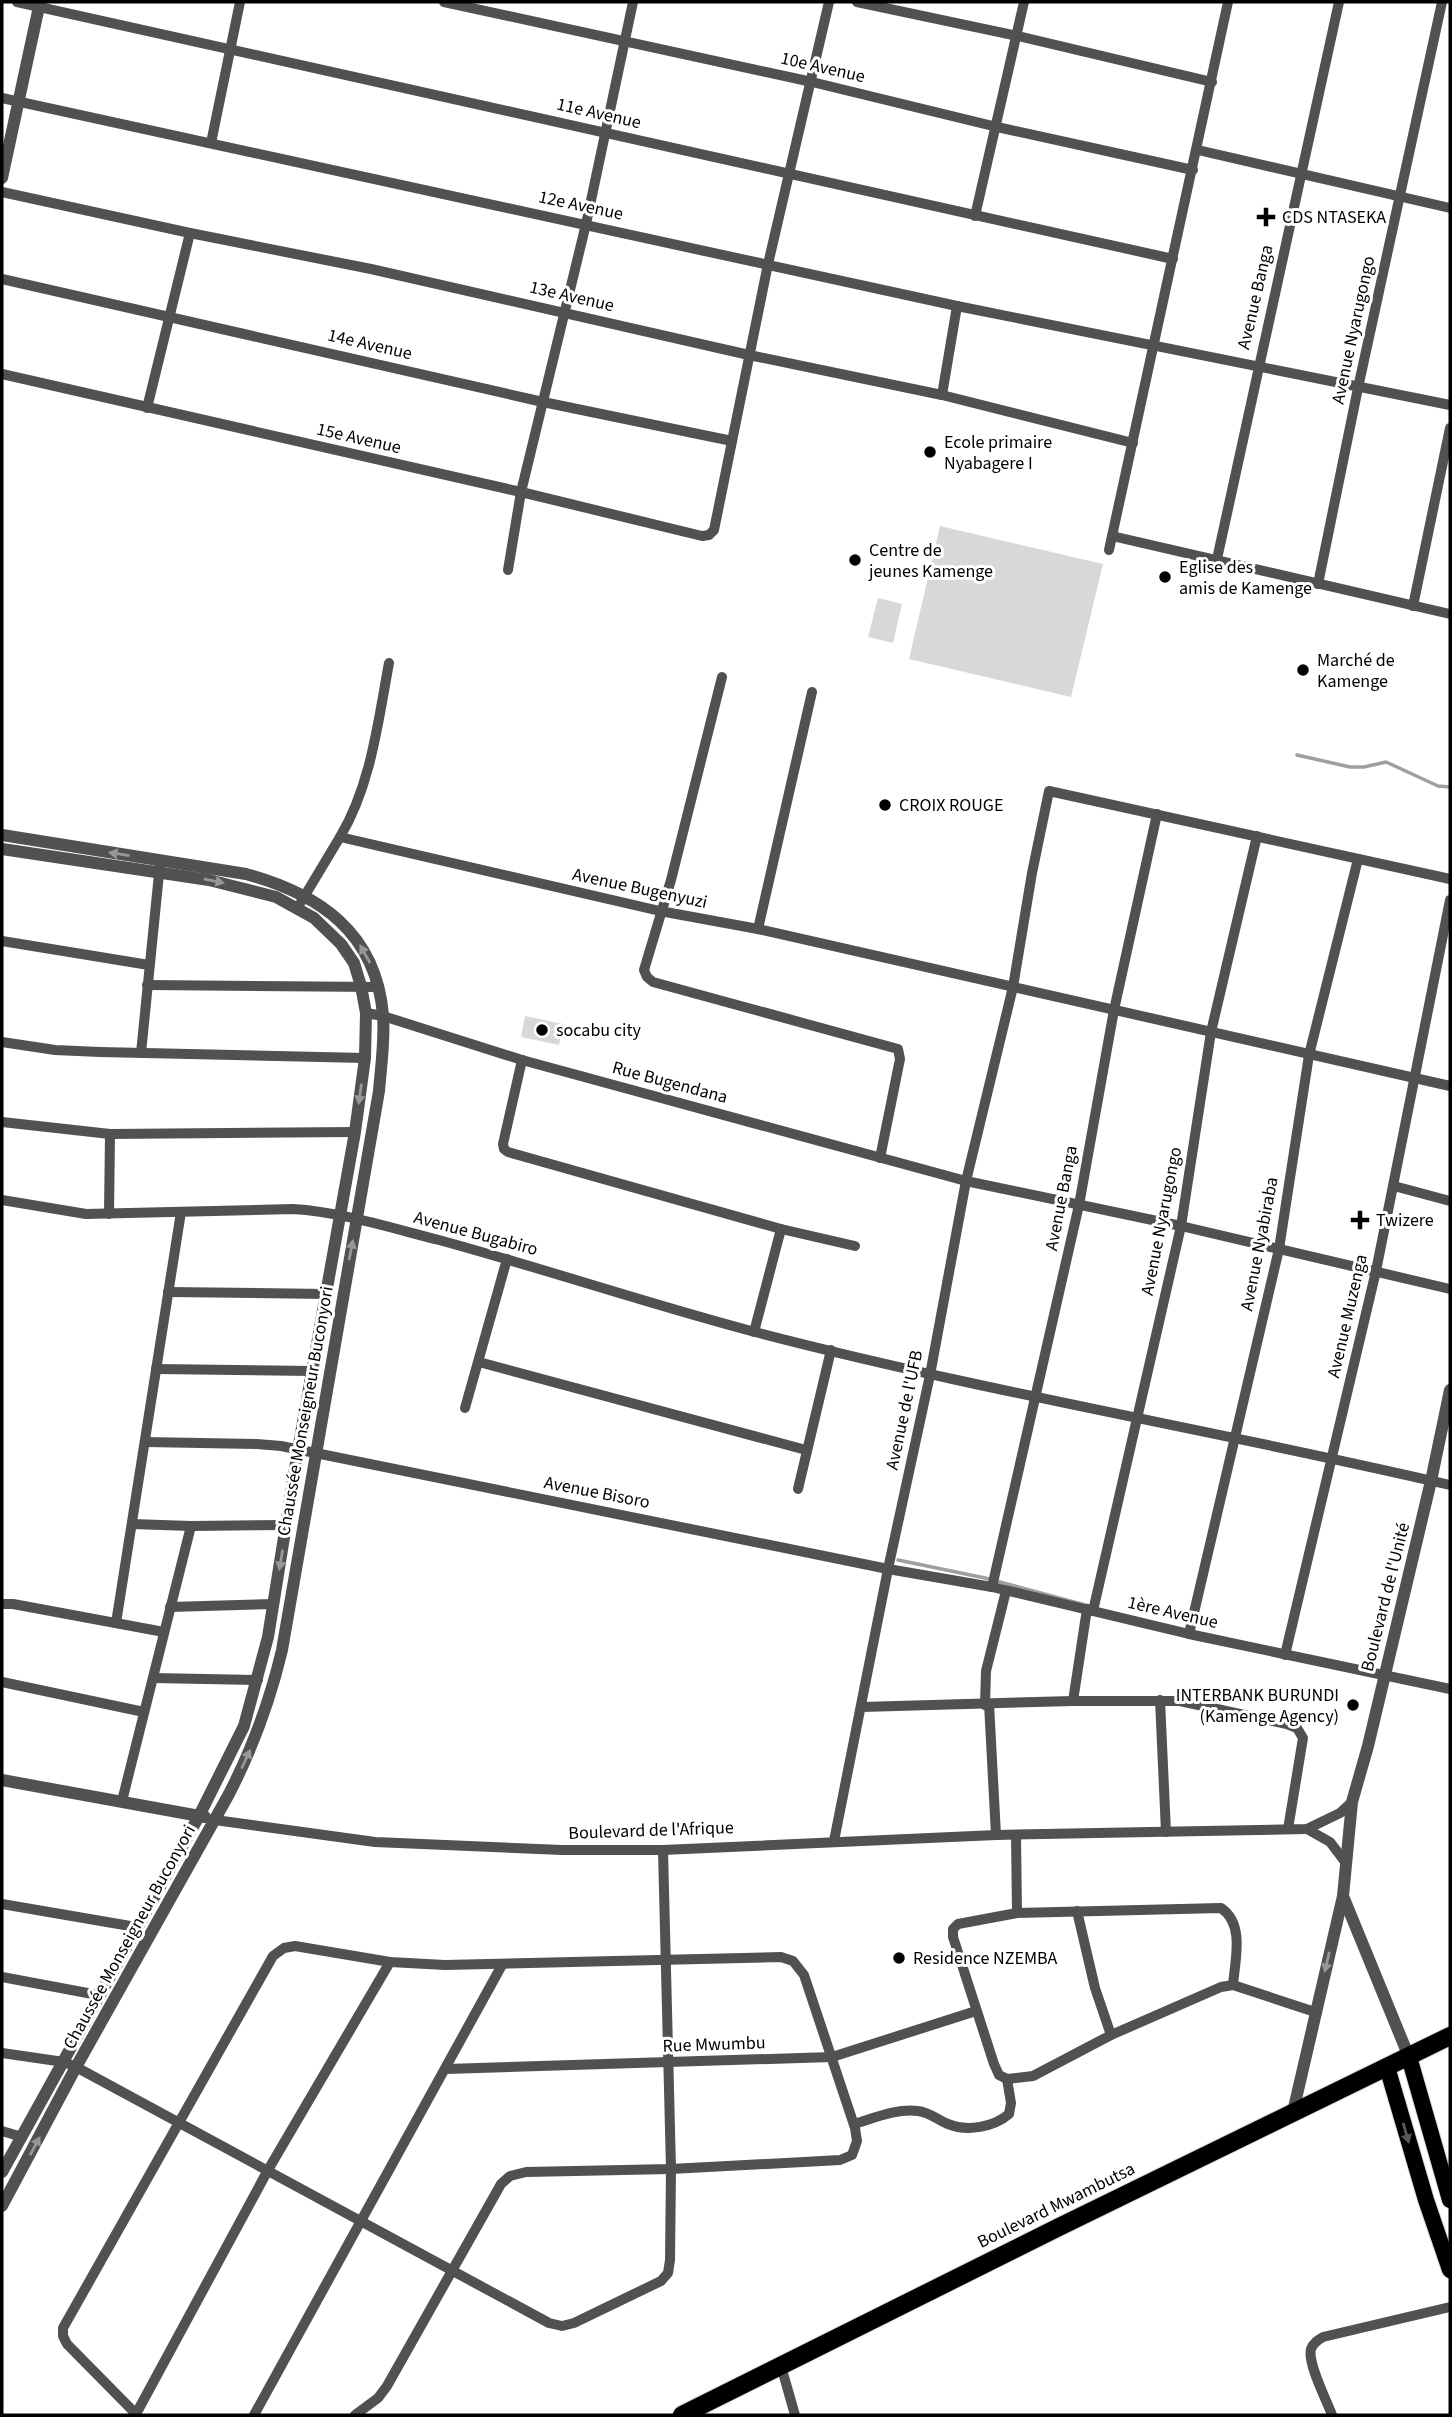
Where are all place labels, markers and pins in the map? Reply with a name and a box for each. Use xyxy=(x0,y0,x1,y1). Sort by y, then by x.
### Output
place label: CDS NTASEKA xyxy=(1282,205,1386,230)
marker: CDS NTASEKA xyxy=(1256,207,1276,227)
place label: Ecole primaire Nyabagere I xyxy=(944,430,1052,476)
marker: Ecole primaire Nyabagere I xyxy=(922,444,938,460)
place label: Centre de jeunes Kamenge xyxy=(868,538,993,584)
marker: Centre de jeunes Kamenge xyxy=(847,552,863,568)
place label: Eglise des amis de Kamenge xyxy=(1179,555,1312,601)
marker: Eglise des amis de Kamenge xyxy=(1157,569,1173,585)
place label: Marché de Kamenge xyxy=(1317,648,1395,694)
marker: Marché de Kamenge xyxy=(1295,662,1311,678)
place label: CROIX ROUGE xyxy=(899,793,1003,818)
marker: CROIX ROUGE xyxy=(877,797,893,813)
place label: socabu city xyxy=(556,1018,641,1043)
marker: socabu city xyxy=(534,1022,550,1038)
place label: Twizere xyxy=(1376,1208,1434,1233)
marker: Twizere xyxy=(1350,1210,1370,1230)
place label: INTERBANK BURUNDI (Kamenge Agency) xyxy=(1176,1683,1339,1729)
marker: INTERBANK BURUNDI (Kamenge Agency) xyxy=(1345,1697,1361,1713)
place label: Residence NZEMBA xyxy=(913,1946,1058,1971)
marker: Residence NZEMBA xyxy=(891,1950,907,1966)

